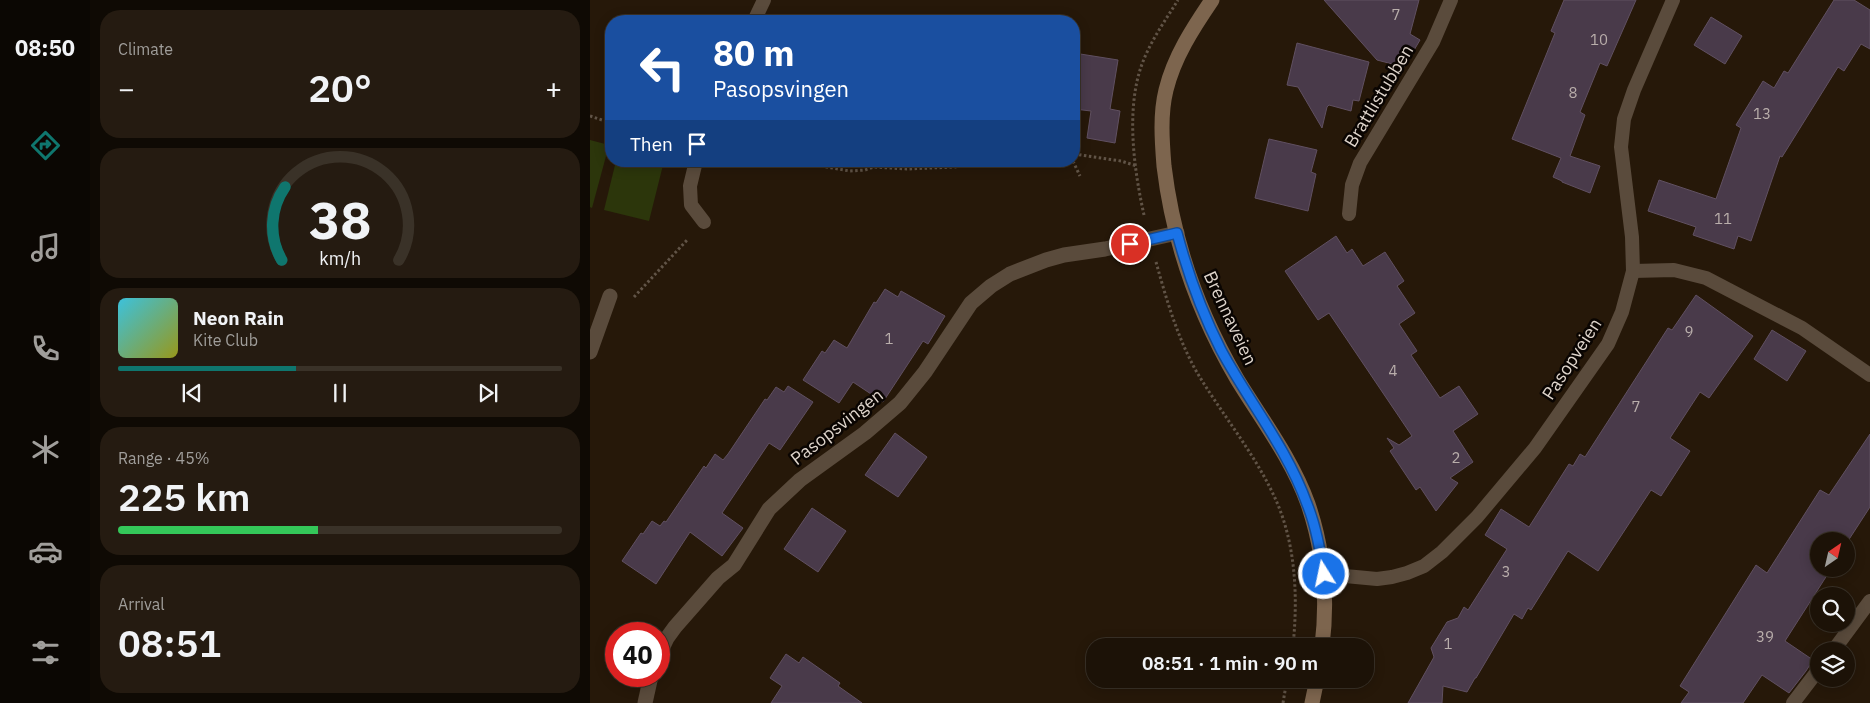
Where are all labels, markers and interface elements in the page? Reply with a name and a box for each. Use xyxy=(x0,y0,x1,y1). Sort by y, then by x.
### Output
house number: 7 xyxy=(1391,5,1401,24)
text: 80 m xyxy=(713,30,795,76)
house number: 10 xyxy=(1590,30,1608,49)
text: 08:50 xyxy=(15,33,75,62)
icon: left xyxy=(630,35,695,100)
text: Climate xyxy=(118,39,173,59)
street label: Brattlistubben xyxy=(1339,40,1418,151)
text: 20° xyxy=(308,63,372,112)
text: − xyxy=(118,70,135,107)
text: + xyxy=(545,70,562,107)
text: Pasopsvingen xyxy=(713,74,849,103)
house number: 8 xyxy=(1568,83,1578,102)
house number: 13 xyxy=(1753,104,1771,123)
icon: directions xyxy=(28,128,63,163)
icon: arrive xyxy=(683,130,711,158)
text: Then xyxy=(630,132,673,156)
text: 38 xyxy=(309,186,371,253)
house number: 11 xyxy=(1714,209,1732,228)
pin xyxy=(1109,223,1151,265)
icon: music xyxy=(28,230,63,265)
icon: arrive xyxy=(1116,230,1144,258)
text: km/h xyxy=(319,247,361,270)
street label: Brennaveien xyxy=(1199,267,1262,369)
text: Neon Rain xyxy=(193,306,284,330)
street label: Pasopveien xyxy=(1537,314,1606,404)
house number: 9 xyxy=(1684,322,1694,341)
house number: 1 xyxy=(884,329,894,348)
text: Kite Club xyxy=(193,330,258,350)
icon: phone xyxy=(28,331,63,366)
house number: 4 xyxy=(1388,361,1398,380)
icon: previous xyxy=(178,379,206,407)
icon: pause xyxy=(326,379,354,407)
icon: next xyxy=(474,379,502,407)
street label: Pasopsvingen xyxy=(786,383,888,470)
house number: 7 xyxy=(1631,397,1641,416)
icon: climate xyxy=(28,432,63,467)
text: Range · 45% xyxy=(118,448,210,468)
house number: 2 xyxy=(1451,448,1461,467)
text: 225 km xyxy=(118,472,250,521)
north arrow xyxy=(1810,532,1855,578)
map controls xyxy=(1810,532,1855,687)
icon: car xyxy=(28,534,63,569)
position arrow xyxy=(1297,547,1349,599)
house number: 3 xyxy=(1501,562,1511,581)
button: search xyxy=(1810,587,1855,632)
text: Arrival xyxy=(118,594,165,614)
text: 08:51 xyxy=(118,618,221,667)
speed limit sign: 40 xyxy=(605,622,670,687)
house number: 39 xyxy=(1756,627,1774,646)
house number: 1 xyxy=(1443,634,1453,653)
icon: filters xyxy=(28,635,63,670)
button: layers xyxy=(1810,642,1855,687)
text: 08:51 · 1 min · 90 m xyxy=(1142,651,1318,675)

